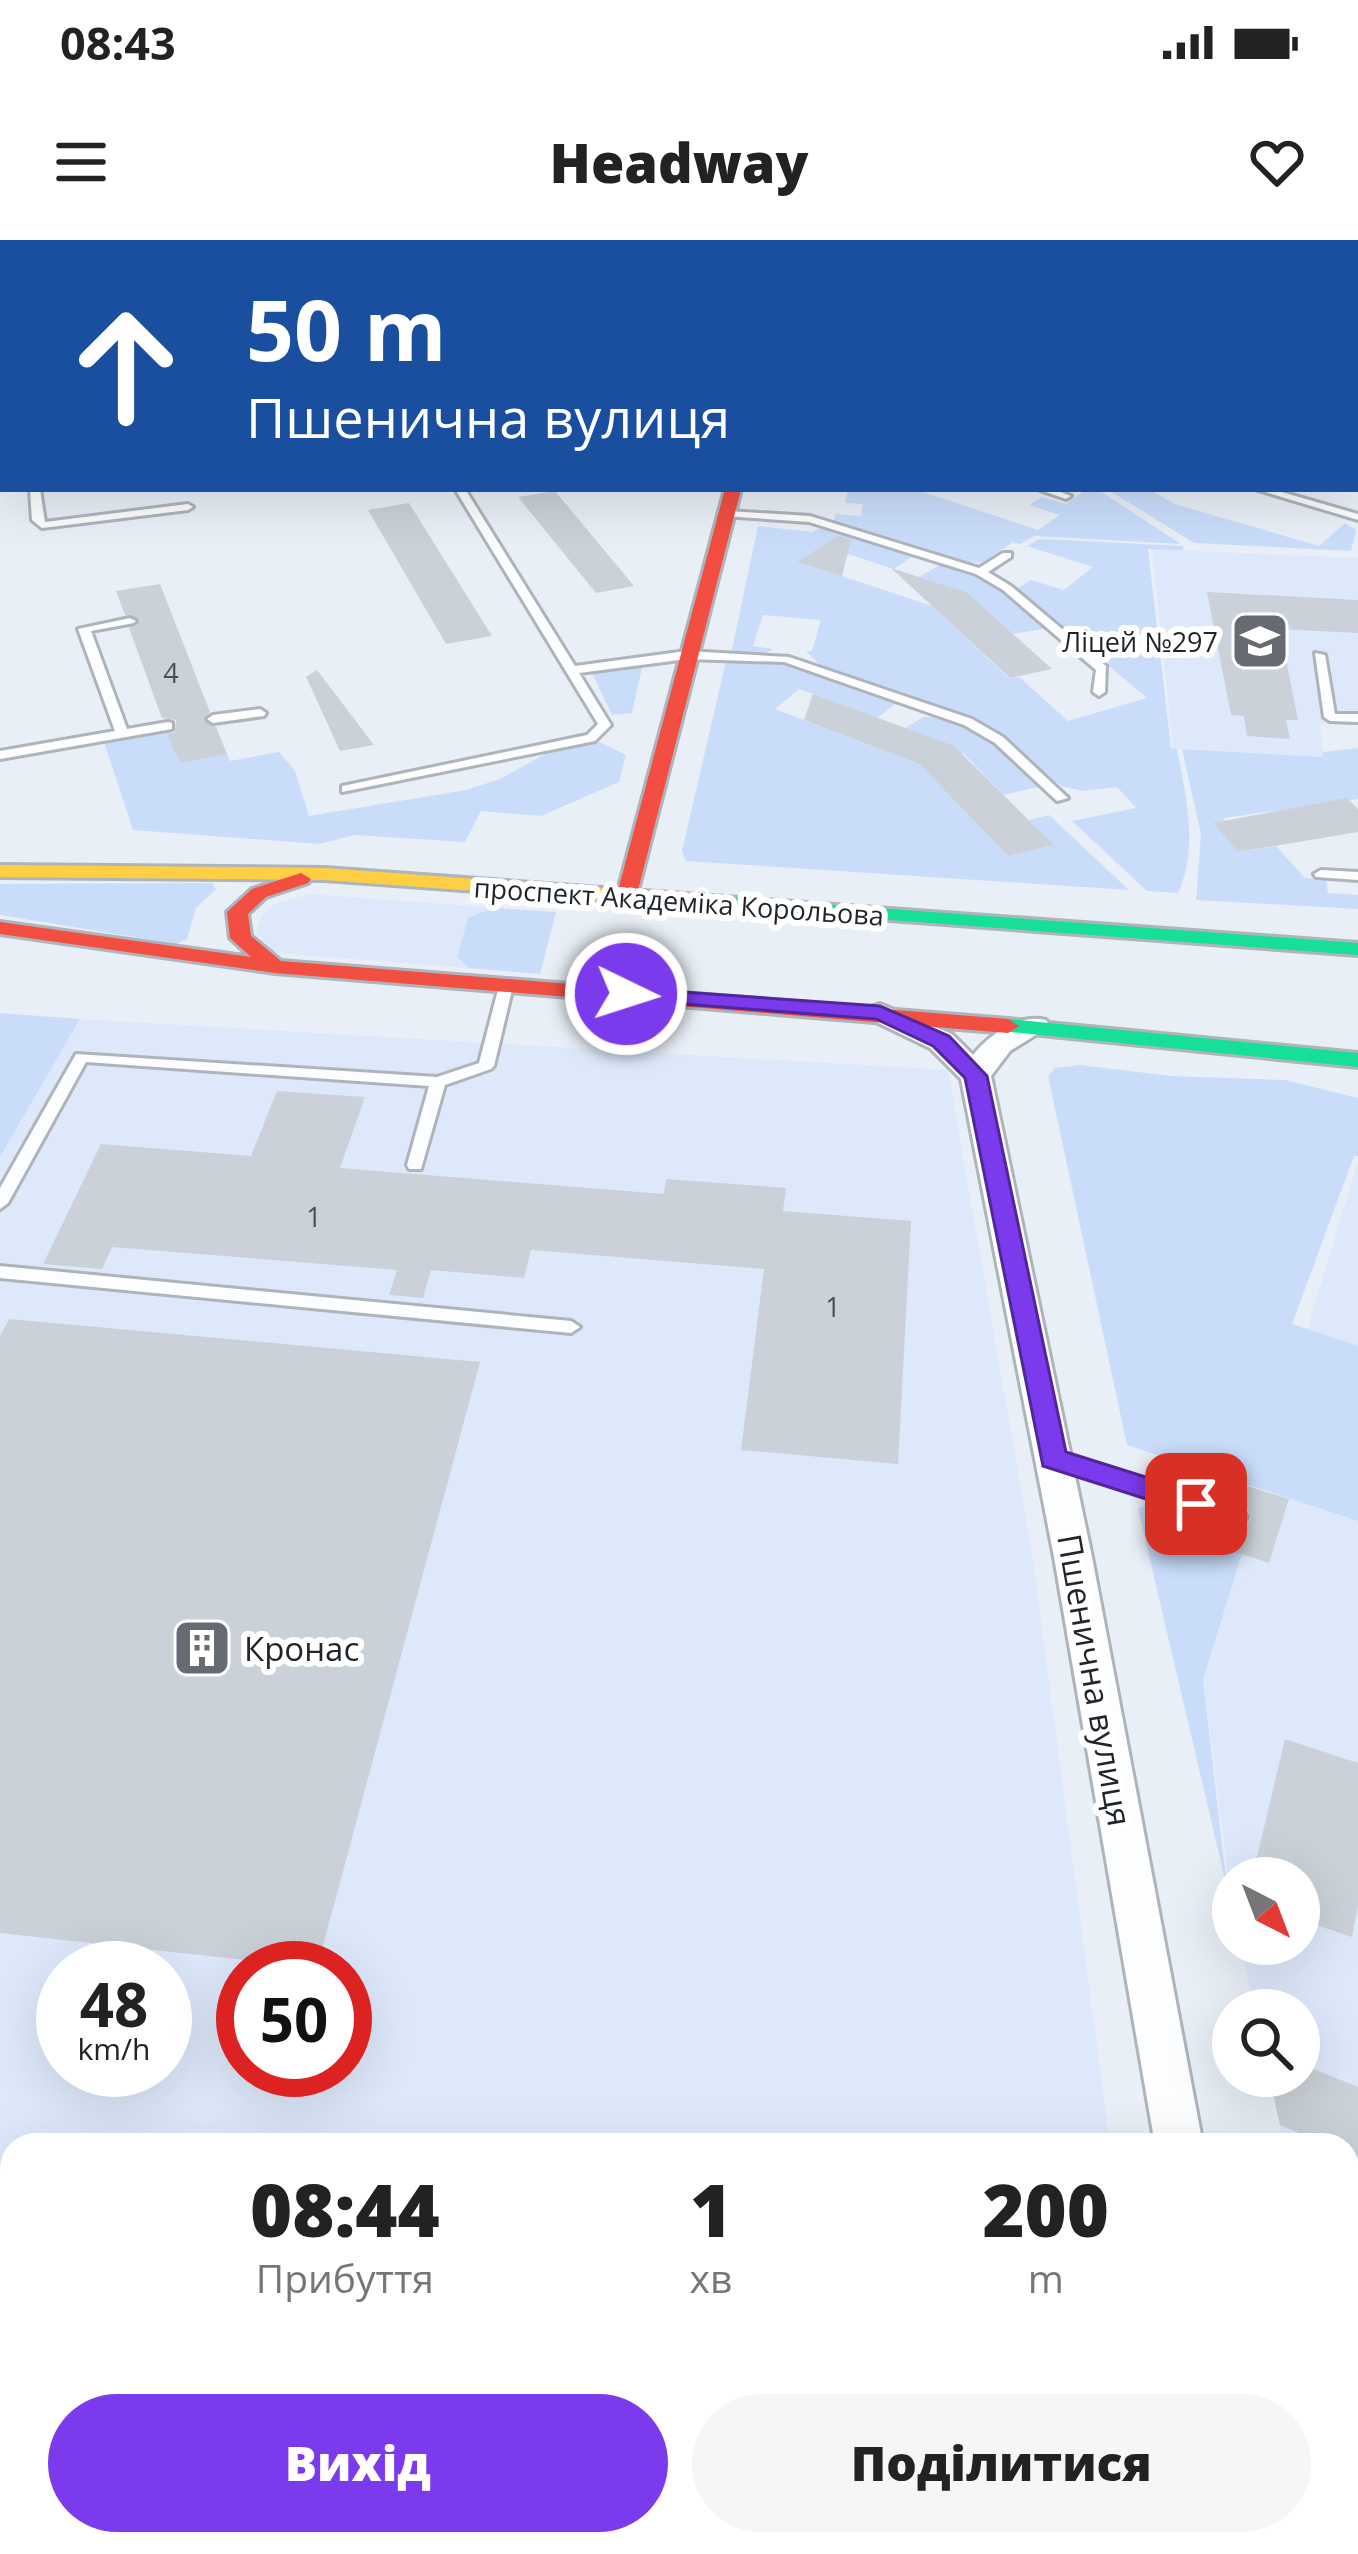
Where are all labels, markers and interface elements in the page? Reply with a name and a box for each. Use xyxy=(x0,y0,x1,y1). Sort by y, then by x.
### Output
text: 08:43 xyxy=(60,12,176,73)
text: Headway xyxy=(550,125,808,199)
icon: menu xyxy=(48,129,114,195)
icon: heart xyxy=(1244,129,1310,195)
text: 50 m xyxy=(246,271,446,386)
icon: ahead xyxy=(48,288,204,444)
text: Пшенична вулиця xyxy=(246,380,730,454)
school or university icon: Ліцей №297 xyxy=(1229,610,1291,672)
place label: Ліцей №297 xyxy=(1062,623,1218,660)
house number: 4 xyxy=(163,654,179,691)
street label: проспект Академіка Корольова xyxy=(473,868,885,934)
position arrow xyxy=(563,931,689,1057)
house number: 1 xyxy=(306,1198,322,1235)
house number: 1 xyxy=(825,1288,841,1325)
pin xyxy=(1145,1453,1247,1555)
icon: arrive xyxy=(1163,1471,1229,1537)
street label: Пшенична вулиця xyxy=(1047,1530,1143,1830)
building icon: Кронас xyxy=(171,1617,233,1679)
place label: Кронас xyxy=(244,1626,359,1671)
north arrow xyxy=(1212,1857,1320,1965)
map controls xyxy=(1212,1857,1320,2097)
speed limit sign: 50 xyxy=(216,1941,372,2097)
text: 48 xyxy=(80,1963,148,2045)
button: search xyxy=(1212,1989,1320,2097)
text: km/h xyxy=(78,2028,150,2069)
text: 08:44 xyxy=(250,2160,440,2258)
text: 1 xyxy=(690,2160,732,2258)
text: 200 xyxy=(982,2160,1109,2258)
text: Прибуття xyxy=(256,2251,434,2304)
text: хв xyxy=(690,2251,732,2304)
text: m xyxy=(1028,2251,1064,2304)
button: Вихід xyxy=(48,2394,668,2532)
button: Поділитися xyxy=(692,2394,1311,2532)

